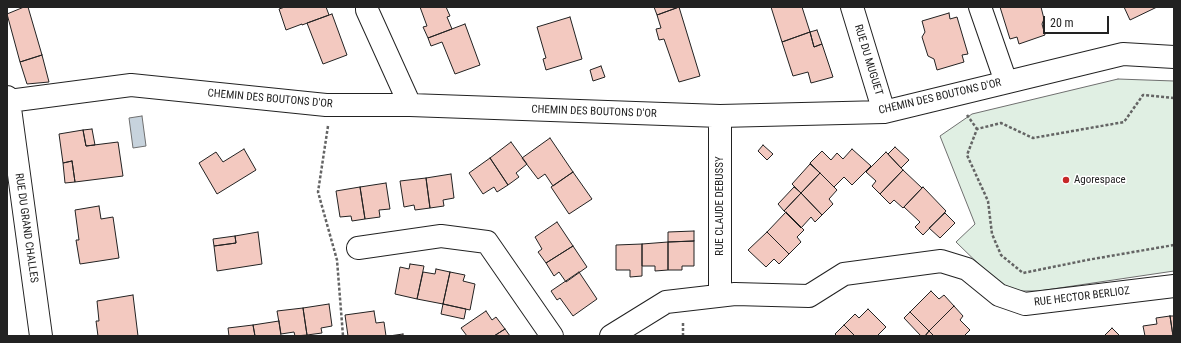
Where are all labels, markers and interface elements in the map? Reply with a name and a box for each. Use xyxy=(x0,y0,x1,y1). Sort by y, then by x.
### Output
scale bar xyxy=(1045,8,1111,34)
text: 20 m xyxy=(1050,16,1074,30)
street label: RUE DU MUGUET xyxy=(851,23,885,97)
street label: CHEMIN DES BOUTONS D'OR xyxy=(877,76,1003,118)
street label: CHEMIN DES BOUTONS D'OR xyxy=(207,87,333,111)
street label: CHEMIN DES BOUTONS D'OR xyxy=(531,103,657,121)
street label: RUE CLAUDE DEBUSSY xyxy=(713,156,727,256)
street label: RUE DU GRAND CHALLES xyxy=(12,172,40,284)
place label: Agorespace xyxy=(1074,173,1126,187)
marker: Agorespace xyxy=(1061,175,1071,185)
street label: RUE HECTOR BERLIOZ xyxy=(1033,285,1131,309)

